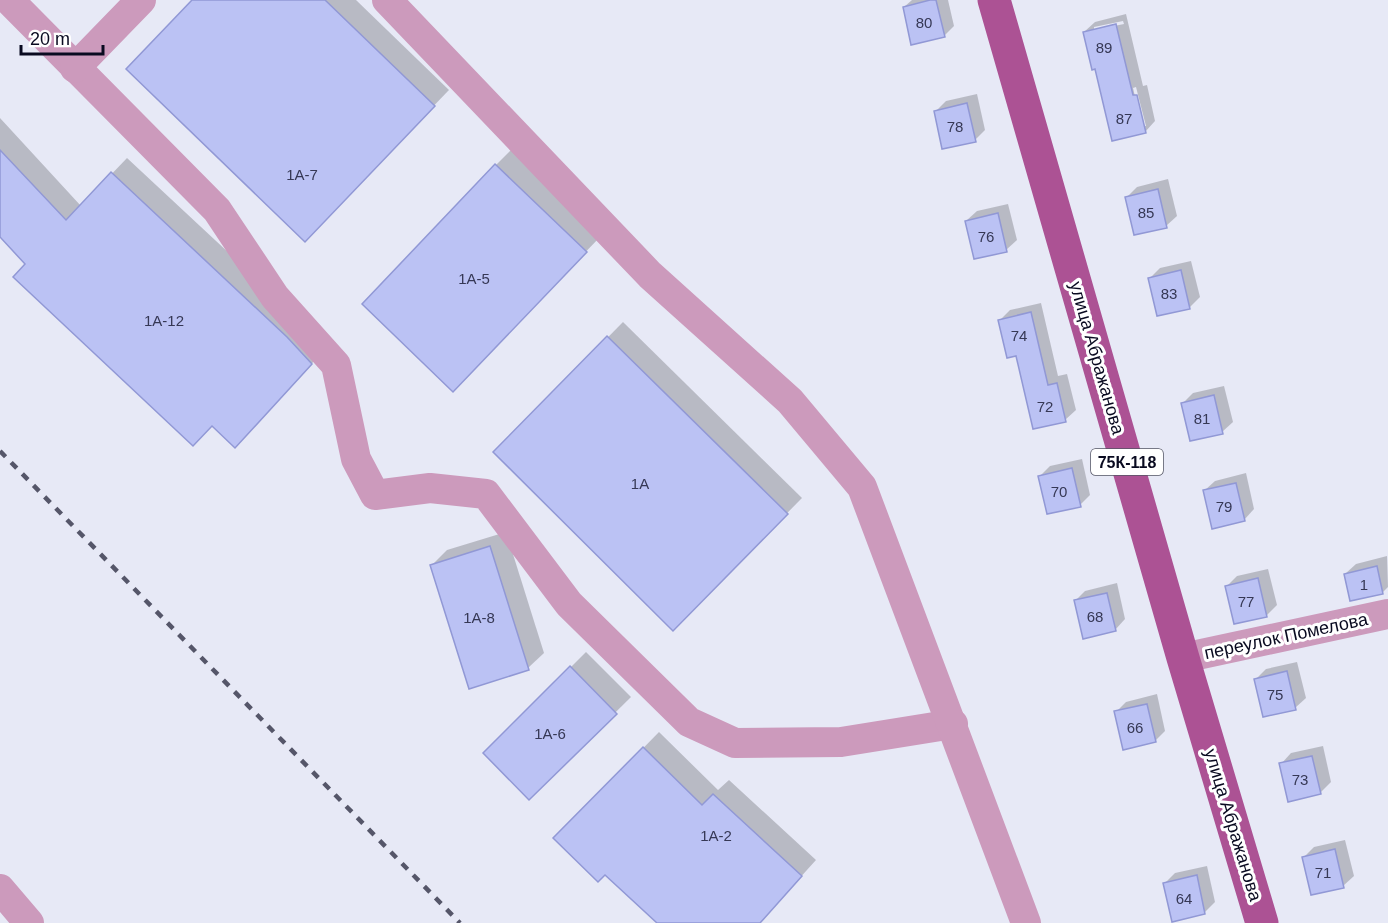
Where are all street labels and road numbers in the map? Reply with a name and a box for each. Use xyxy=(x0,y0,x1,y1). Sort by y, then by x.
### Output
street label: улица Абражанова xyxy=(1066,279,1129,438)
road number: 75К-118 xyxy=(1091,449,1163,475)
street label: переулок Помелова xyxy=(1202,609,1371,663)
street label: улица Абражанова xyxy=(1200,746,1266,905)

